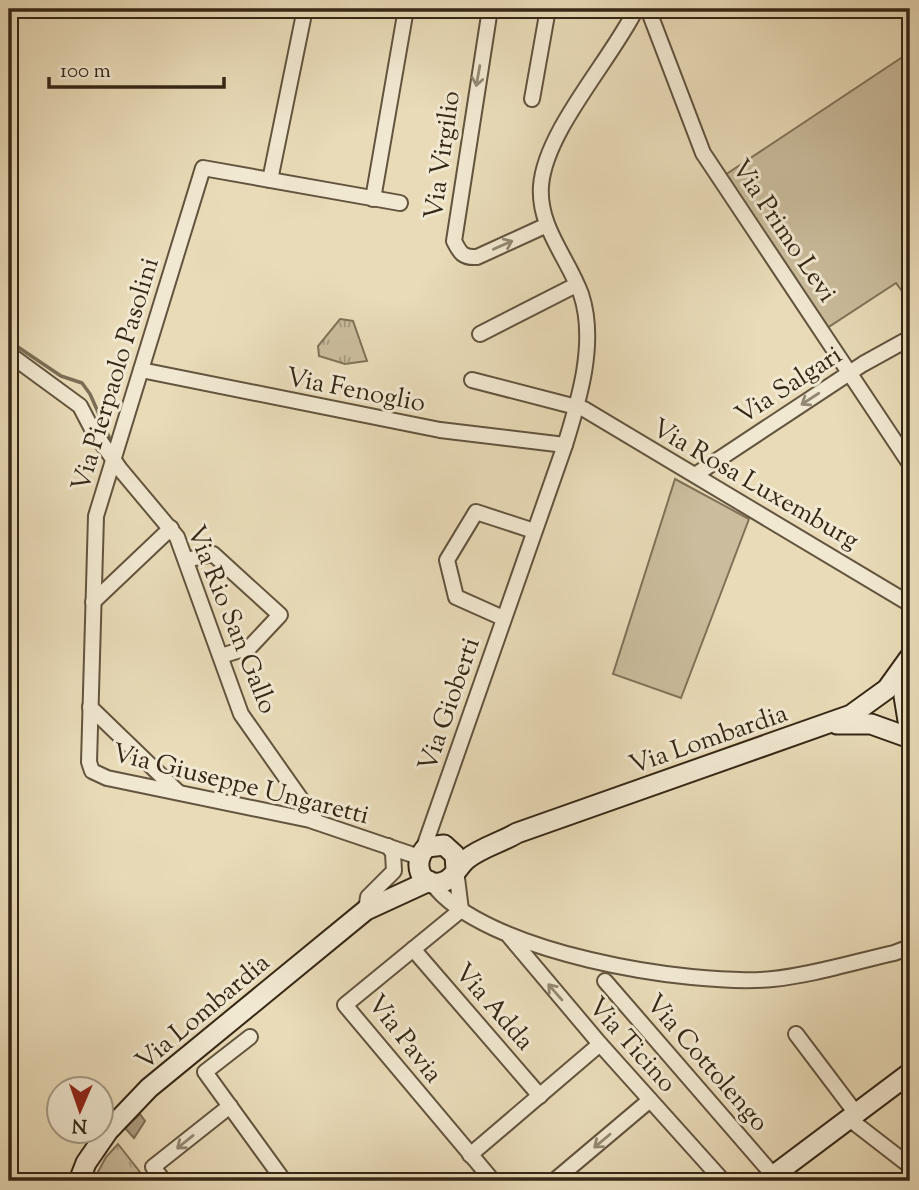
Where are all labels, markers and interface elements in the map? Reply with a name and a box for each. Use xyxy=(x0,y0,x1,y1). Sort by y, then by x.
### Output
scale bar xyxy=(49,46,224,90)
text: 100 m xyxy=(60,57,111,87)
one-way arrow xyxy=(470,64,484,87)
street label: Via Virgilio xyxy=(416,89,471,222)
street label: Via Primo Levi xyxy=(721,153,844,310)
one-way arrow xyxy=(492,238,513,251)
street label: Via Pierpaolo Pasolini xyxy=(63,253,170,496)
street label: Via Salgari xyxy=(729,338,850,434)
street label: Via Fenoglio xyxy=(283,360,428,423)
one-way arrow xyxy=(801,392,820,406)
street label: Via Rosa Luxemburg xyxy=(644,411,865,560)
street label: Via Rio San Gallo xyxy=(176,520,285,720)
street label: Via Gioberti xyxy=(410,633,491,777)
street label: Via Lombardia xyxy=(625,696,793,785)
street label: Via Giuseppe Ungaretti xyxy=(108,736,373,835)
street label: Via Lombardia xyxy=(128,946,279,1080)
street label: Via Adda xyxy=(445,956,542,1060)
one-way arrow xyxy=(547,984,563,1002)
street label: Via Pavia xyxy=(358,987,450,1092)
street label: Via Cottolengo xyxy=(636,987,776,1141)
street label: Via Ticino xyxy=(578,990,684,1102)
north arrow xyxy=(46,1074,116,1144)
text: N xyxy=(71,1111,88,1138)
one-way arrow xyxy=(594,1133,612,1149)
one-way arrow xyxy=(176,1135,194,1150)

